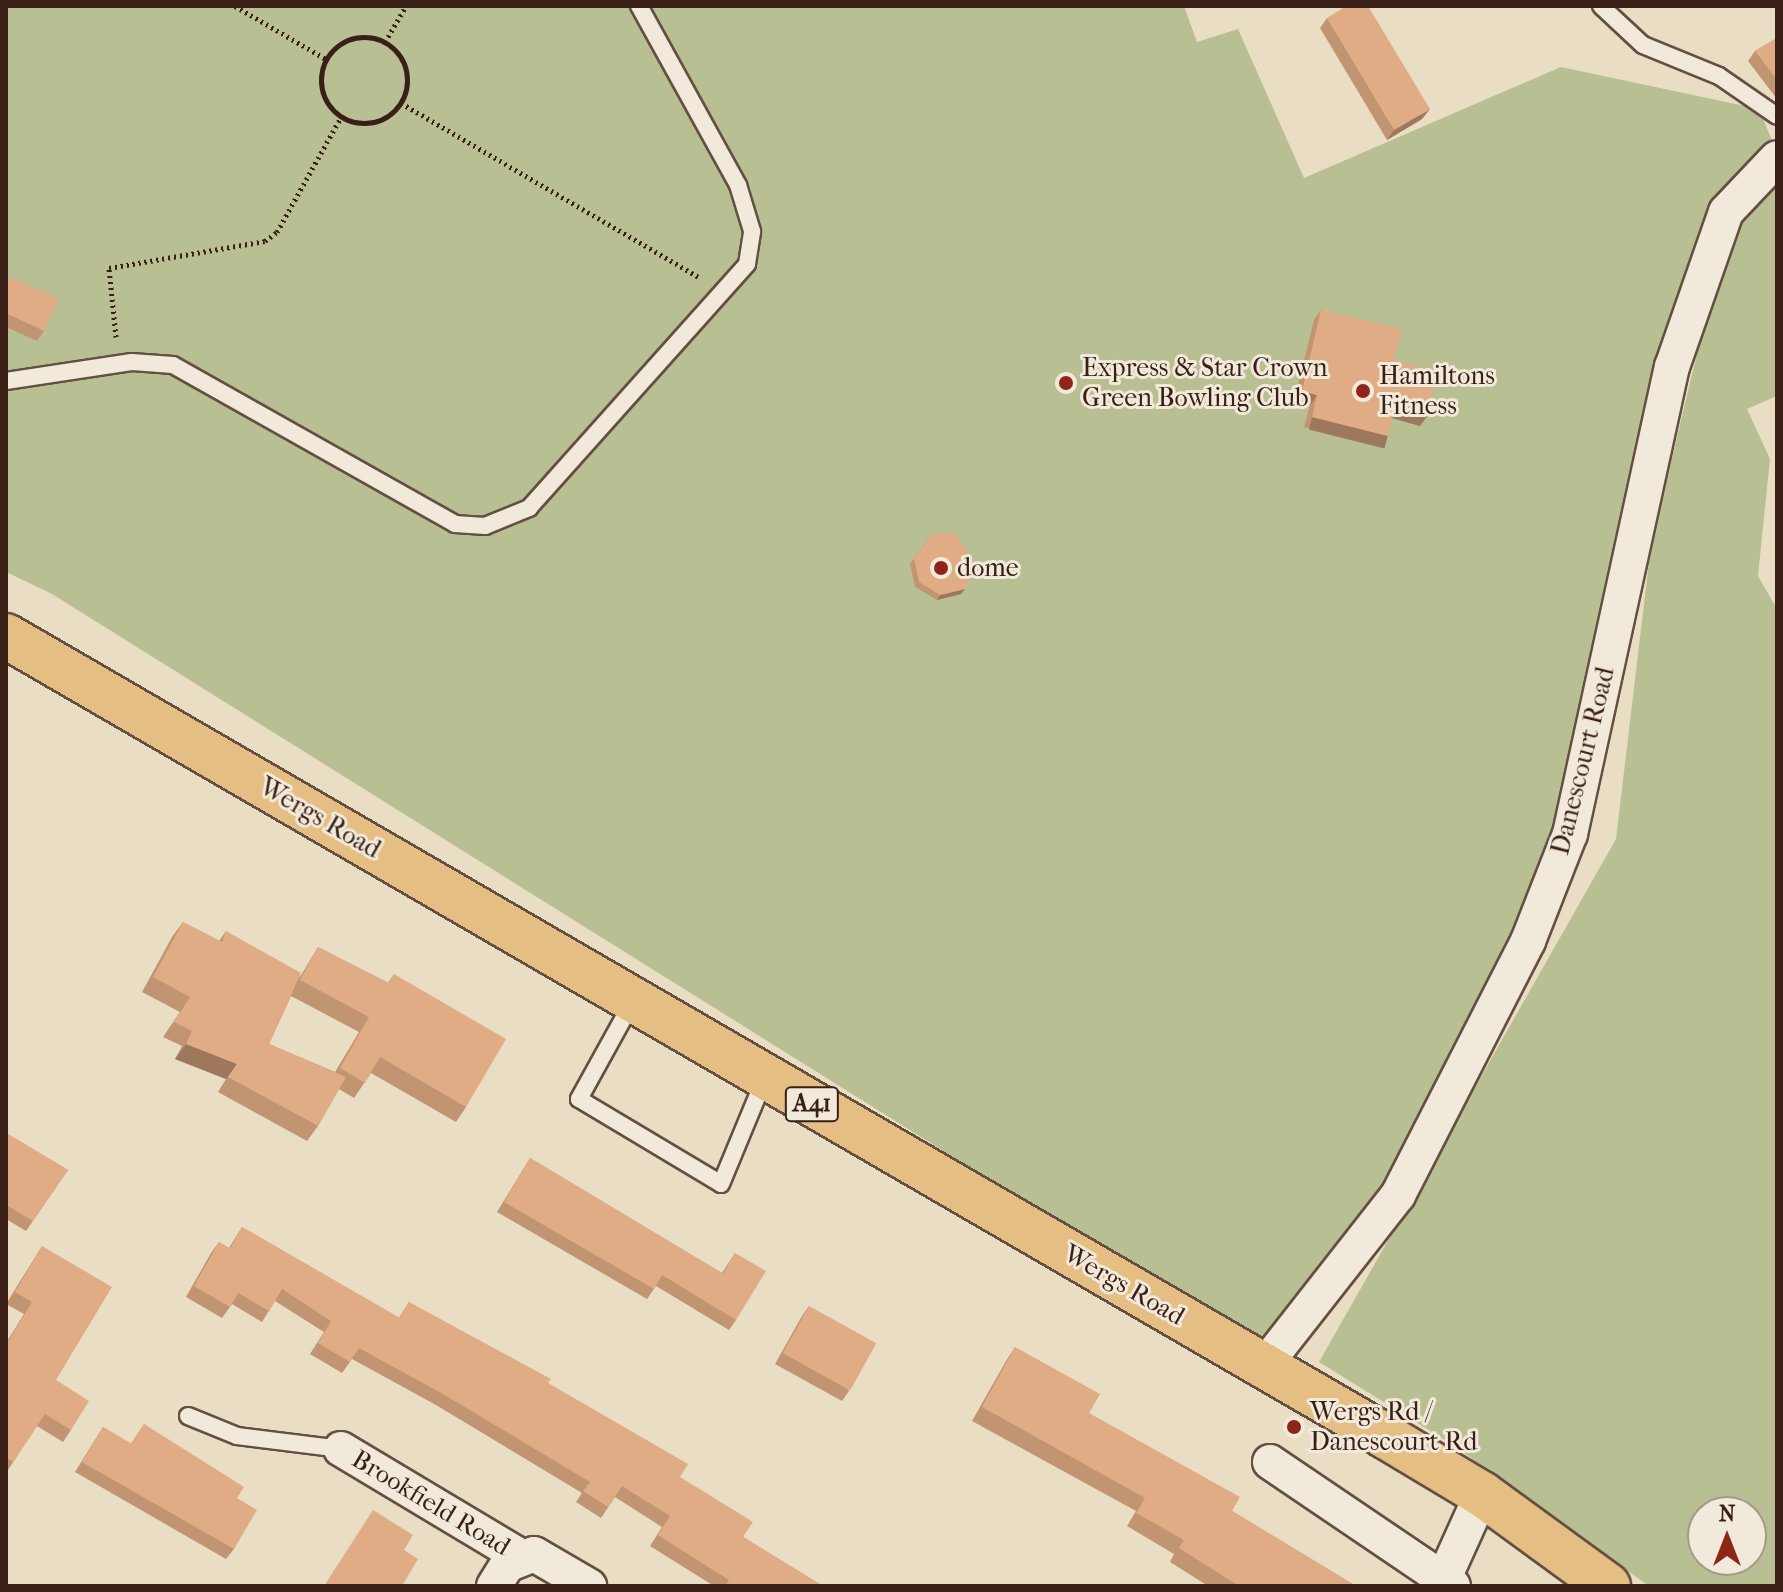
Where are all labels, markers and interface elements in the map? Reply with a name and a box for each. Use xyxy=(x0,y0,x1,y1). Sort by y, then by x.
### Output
place label: Express & Star Crown Green Bowling Club xyxy=(1082,352,1328,414)
place label: Hamiltons Fitness xyxy=(1379,360,1495,422)
marker: Express & Star Crown Green Bowling Club xyxy=(1057,374,1075,392)
marker: Hamiltons Fitness xyxy=(1354,382,1372,400)
place label: dome xyxy=(957,552,1019,584)
marker: dome xyxy=(932,559,950,577)
street label: Danescourt Road xyxy=(1545,664,1621,858)
street label: Wergs Road xyxy=(254,771,386,865)
road number: A41 xyxy=(784,1084,840,1124)
street label: Wergs Road xyxy=(1058,1238,1190,1332)
place label: Wergs Rd / Danescourt Rd xyxy=(1310,1396,1477,1458)
marker: Wergs Rd / Danescourt Rd xyxy=(1285,1418,1303,1436)
street label: Brookfield Road xyxy=(346,1443,516,1563)
north arrow xyxy=(1687,1496,1767,1576)
text: N xyxy=(1719,1501,1735,1527)

